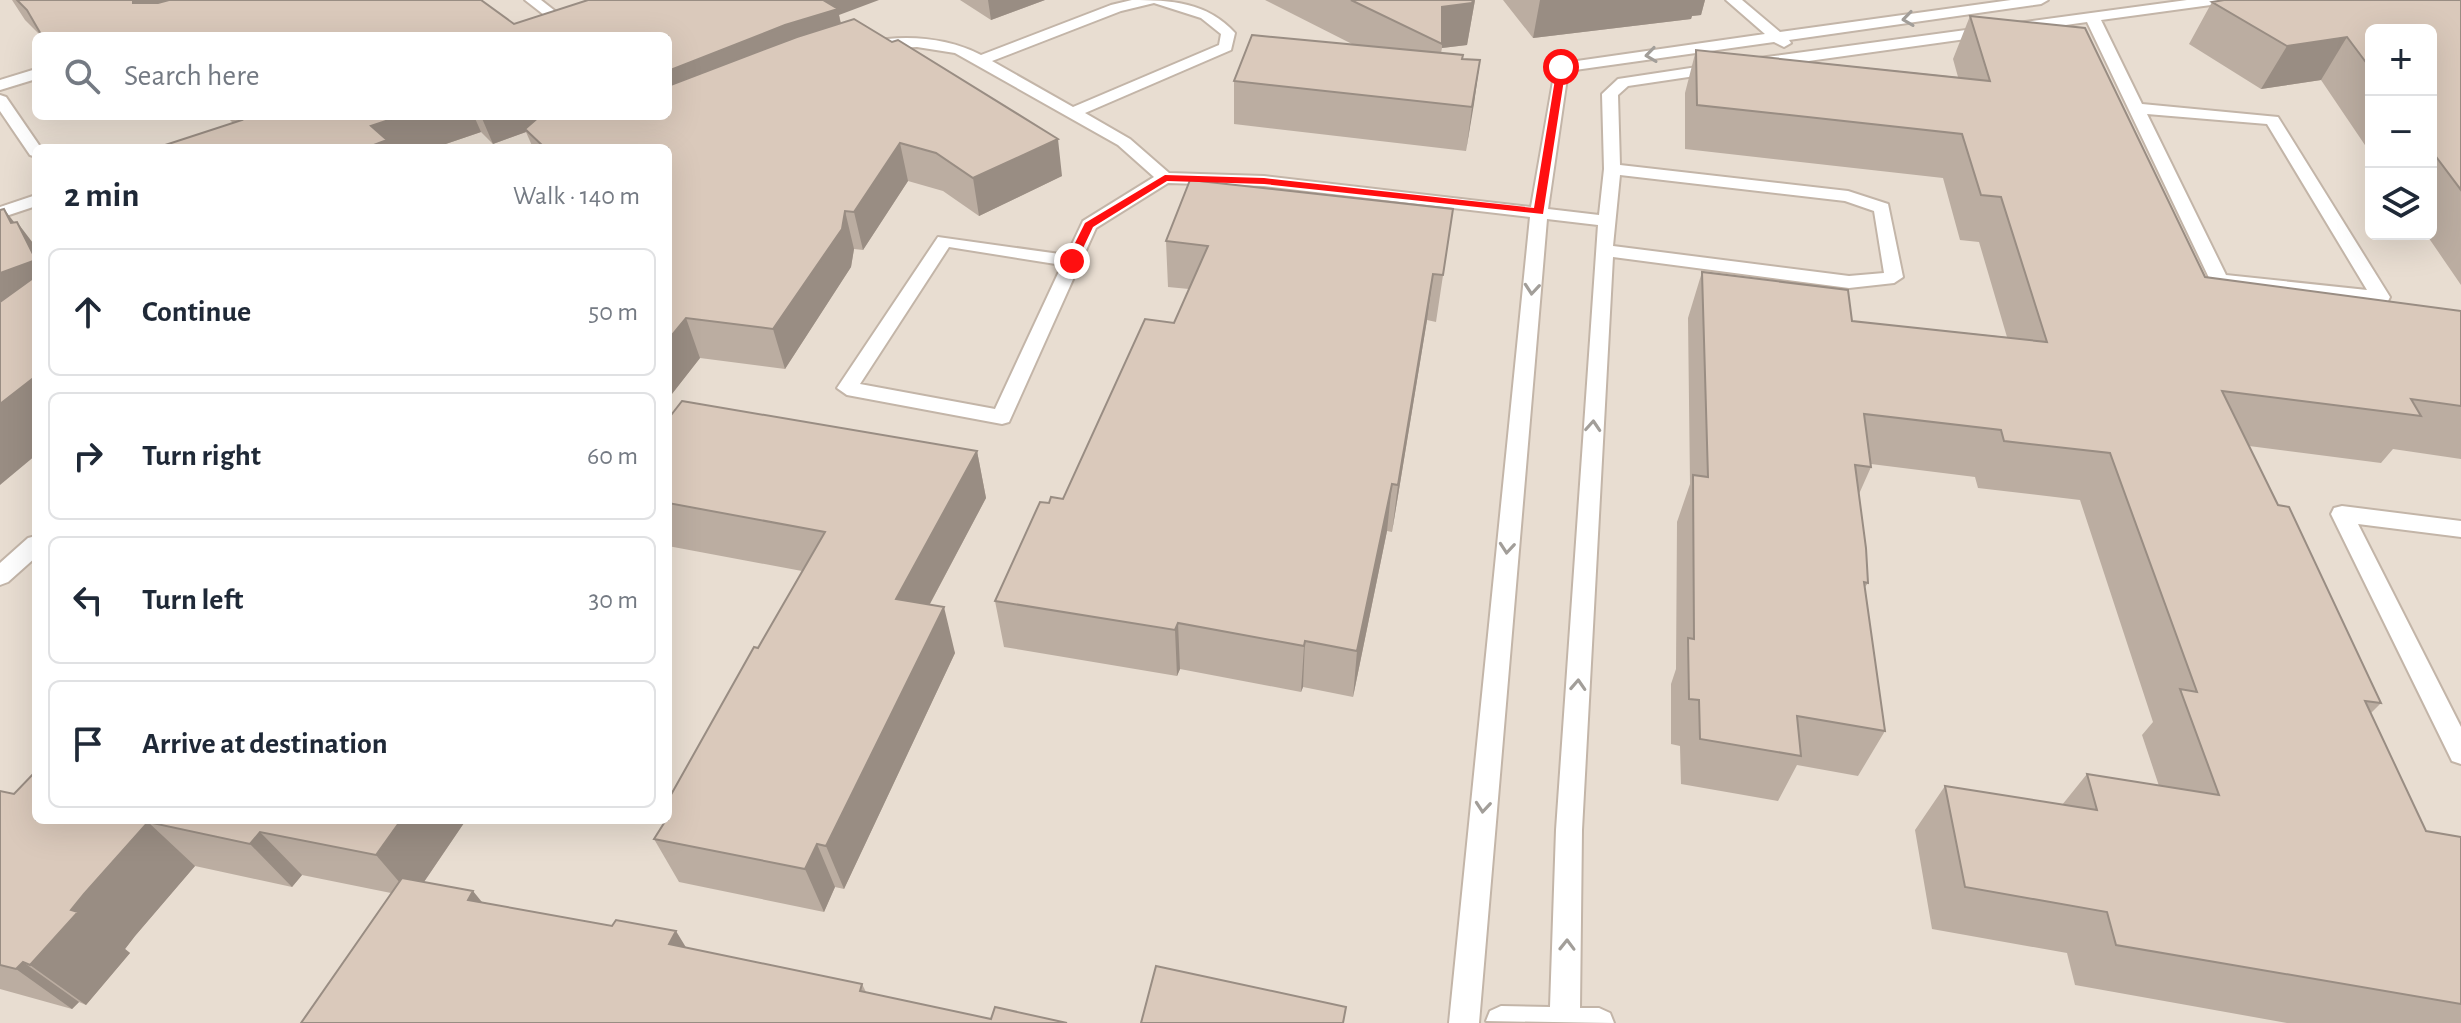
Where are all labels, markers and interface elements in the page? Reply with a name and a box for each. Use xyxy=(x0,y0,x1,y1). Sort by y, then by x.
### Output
one-way arrow xyxy=(1901,10,1914,27)
map controls xyxy=(2365,24,2437,240)
button: + xyxy=(2365,24,2437,96)
search box xyxy=(32,32,672,120)
one-way arrow xyxy=(1644,46,1658,63)
route start xyxy=(1543,49,1579,85)
icon: search xyxy=(60,54,104,98)
text: Search here xyxy=(124,61,260,91)
button: − xyxy=(2365,96,2437,168)
button: layers xyxy=(2365,168,2437,240)
text: 2 min xyxy=(64,179,139,213)
text: Walk · 140 m xyxy=(513,183,640,209)
route end xyxy=(1054,243,1090,279)
one-way arrow xyxy=(1524,283,1541,296)
icon: ahead xyxy=(66,290,110,334)
text: Continue xyxy=(142,297,251,327)
text: 50 m xyxy=(588,299,638,325)
one-way arrow xyxy=(1584,419,1601,432)
icon: right xyxy=(66,434,110,478)
text: Turn right xyxy=(142,441,261,471)
text: 60 m xyxy=(587,443,638,469)
one-way arrow xyxy=(1499,542,1516,555)
icon: left xyxy=(66,578,110,622)
text: Turn left xyxy=(142,585,243,615)
text: 30 m xyxy=(588,587,638,613)
one-way arrow xyxy=(1569,678,1586,691)
icon: arrive xyxy=(66,722,110,766)
text: Arrive at destination xyxy=(142,729,388,759)
one-way arrow xyxy=(1475,801,1492,814)
one-way arrow xyxy=(1558,938,1576,951)

